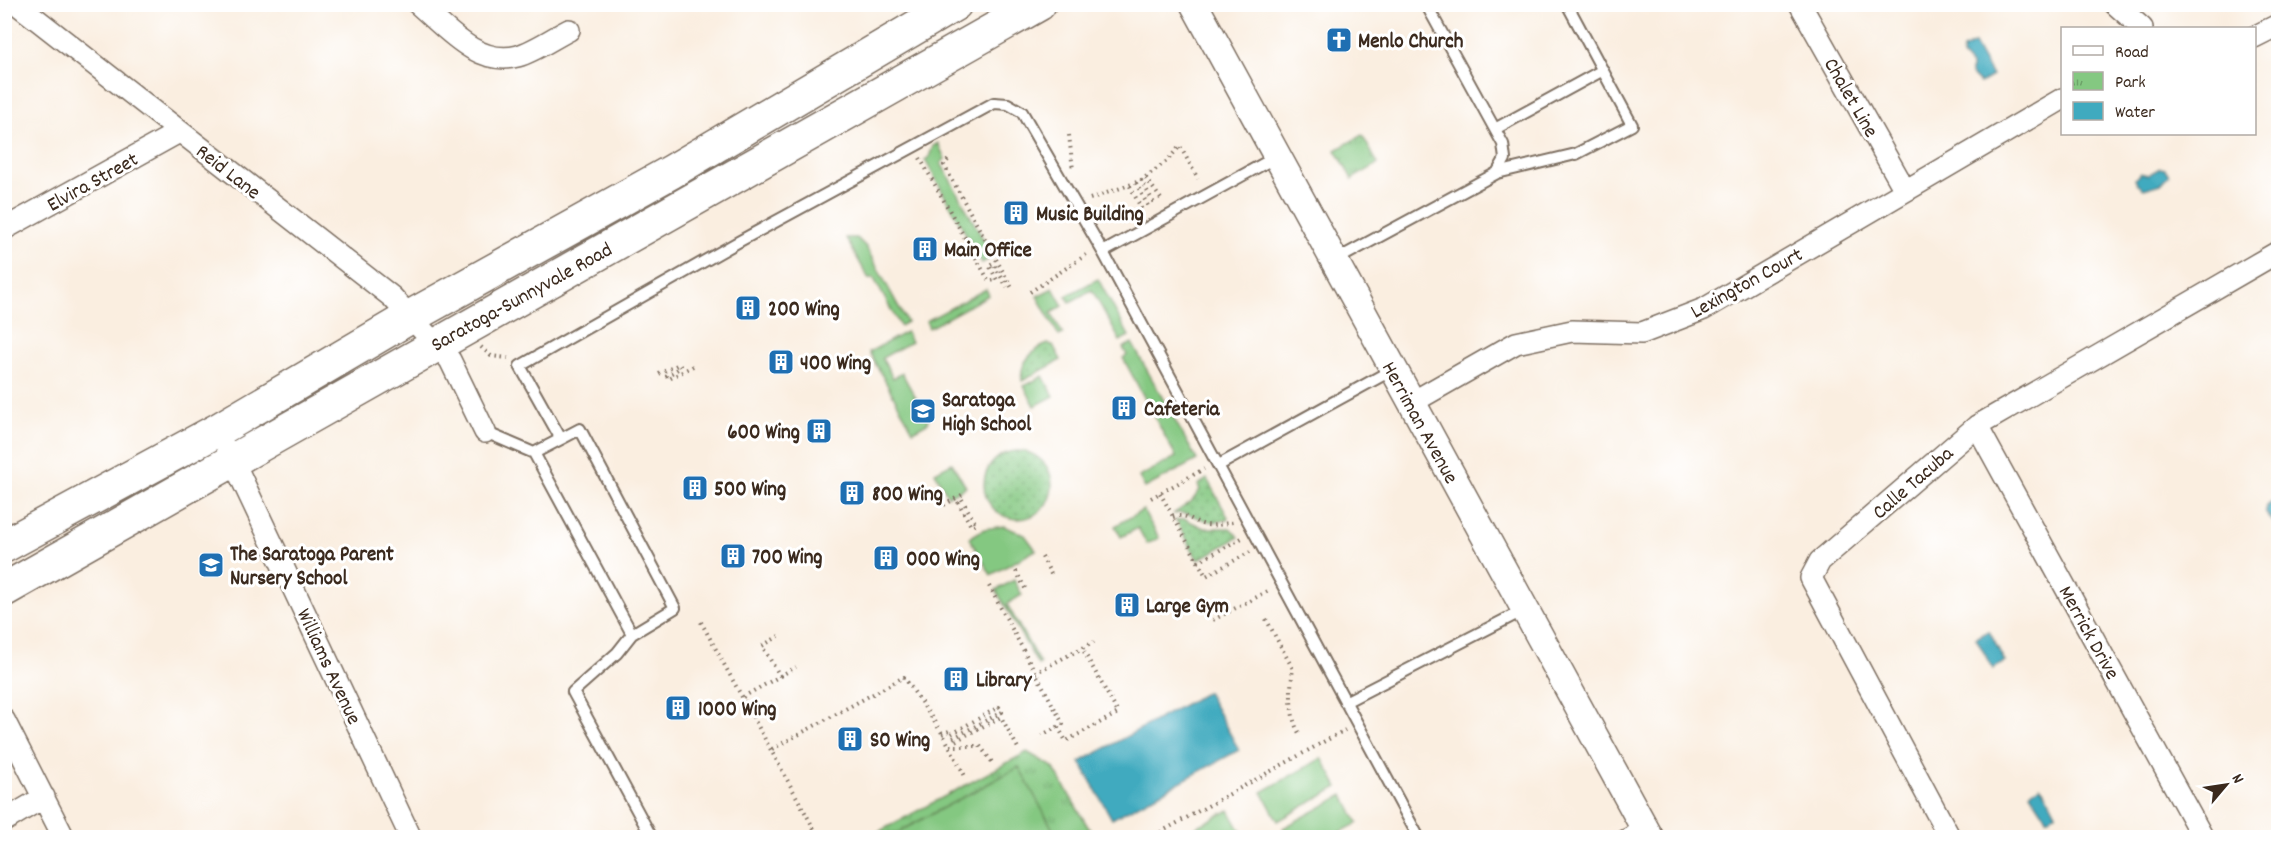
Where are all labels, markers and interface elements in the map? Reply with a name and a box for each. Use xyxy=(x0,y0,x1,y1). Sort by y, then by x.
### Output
church icon: Menlo Church xyxy=(1324,25,1354,55)
legend xyxy=(2061,27,2256,135)
place label: Menlo Church xyxy=(1358,28,1464,58)
text: Road xyxy=(2115,41,2149,66)
street label: Chalet Line xyxy=(1814,53,1884,144)
text: Park xyxy=(2115,71,2146,96)
text: Water xyxy=(2115,101,2155,126)
street label: Reid Lane xyxy=(188,138,266,208)
street label: Elvira Street xyxy=(42,146,145,221)
building icon: Music Building xyxy=(1001,198,1031,228)
place label: Music Building xyxy=(1036,201,1144,231)
building icon: Main Office xyxy=(910,234,940,264)
street label: Saratoga-Sunnyvale Road xyxy=(426,236,619,361)
place label: Main Office xyxy=(944,237,1032,267)
street label: Lexington Court xyxy=(1686,241,1809,328)
building icon: 200 Wing xyxy=(733,293,763,323)
place label: 200 Wing xyxy=(768,296,840,326)
building icon: 400 Wing xyxy=(766,347,796,377)
place label: 400 Wing xyxy=(800,350,871,380)
street label: Herriman Avenue xyxy=(1372,357,1464,490)
place label: Saratoga High School xyxy=(942,387,1032,441)
building icon: Cafeteria xyxy=(1109,393,1139,423)
school or university icon: Saratoga High School xyxy=(908,396,938,426)
place label: Cafeteria xyxy=(1144,396,1220,426)
building icon: 600 Wing xyxy=(804,416,834,446)
place label: 600 Wing xyxy=(727,419,800,449)
street label: Calle Tacuba xyxy=(1867,440,1962,528)
building icon: 500 Wing xyxy=(680,473,710,503)
place label: 500 Wing xyxy=(714,476,786,506)
building icon: 800 Wing xyxy=(837,478,867,508)
place label: 800 Wing xyxy=(872,481,943,511)
place label: The Saratoga Parent Nursery School xyxy=(230,541,394,595)
building icon: 700 Wing xyxy=(718,541,748,571)
building icon: 000 Wing xyxy=(871,543,901,573)
place label: 700 Wing xyxy=(752,544,823,574)
place label: 000 Wing xyxy=(906,546,980,576)
school or university icon: The Saratoga Parent Nursery School xyxy=(196,550,226,580)
street label: Merrick Drive xyxy=(2049,581,2126,686)
building icon: Large Gym xyxy=(1112,590,1142,620)
place label: Large Gym xyxy=(1146,593,1229,623)
street label: Williams Avenue xyxy=(287,604,367,730)
building icon: Library xyxy=(941,664,971,694)
place label: Library xyxy=(976,667,1033,697)
building icon: 1000 Wing xyxy=(663,693,693,723)
place label: 1000 Wing xyxy=(698,696,777,726)
building icon: S0 Wing xyxy=(835,724,865,754)
place label: S0 Wing xyxy=(870,727,930,757)
north arrow xyxy=(2196,755,2256,815)
text: N xyxy=(2225,770,2249,788)

